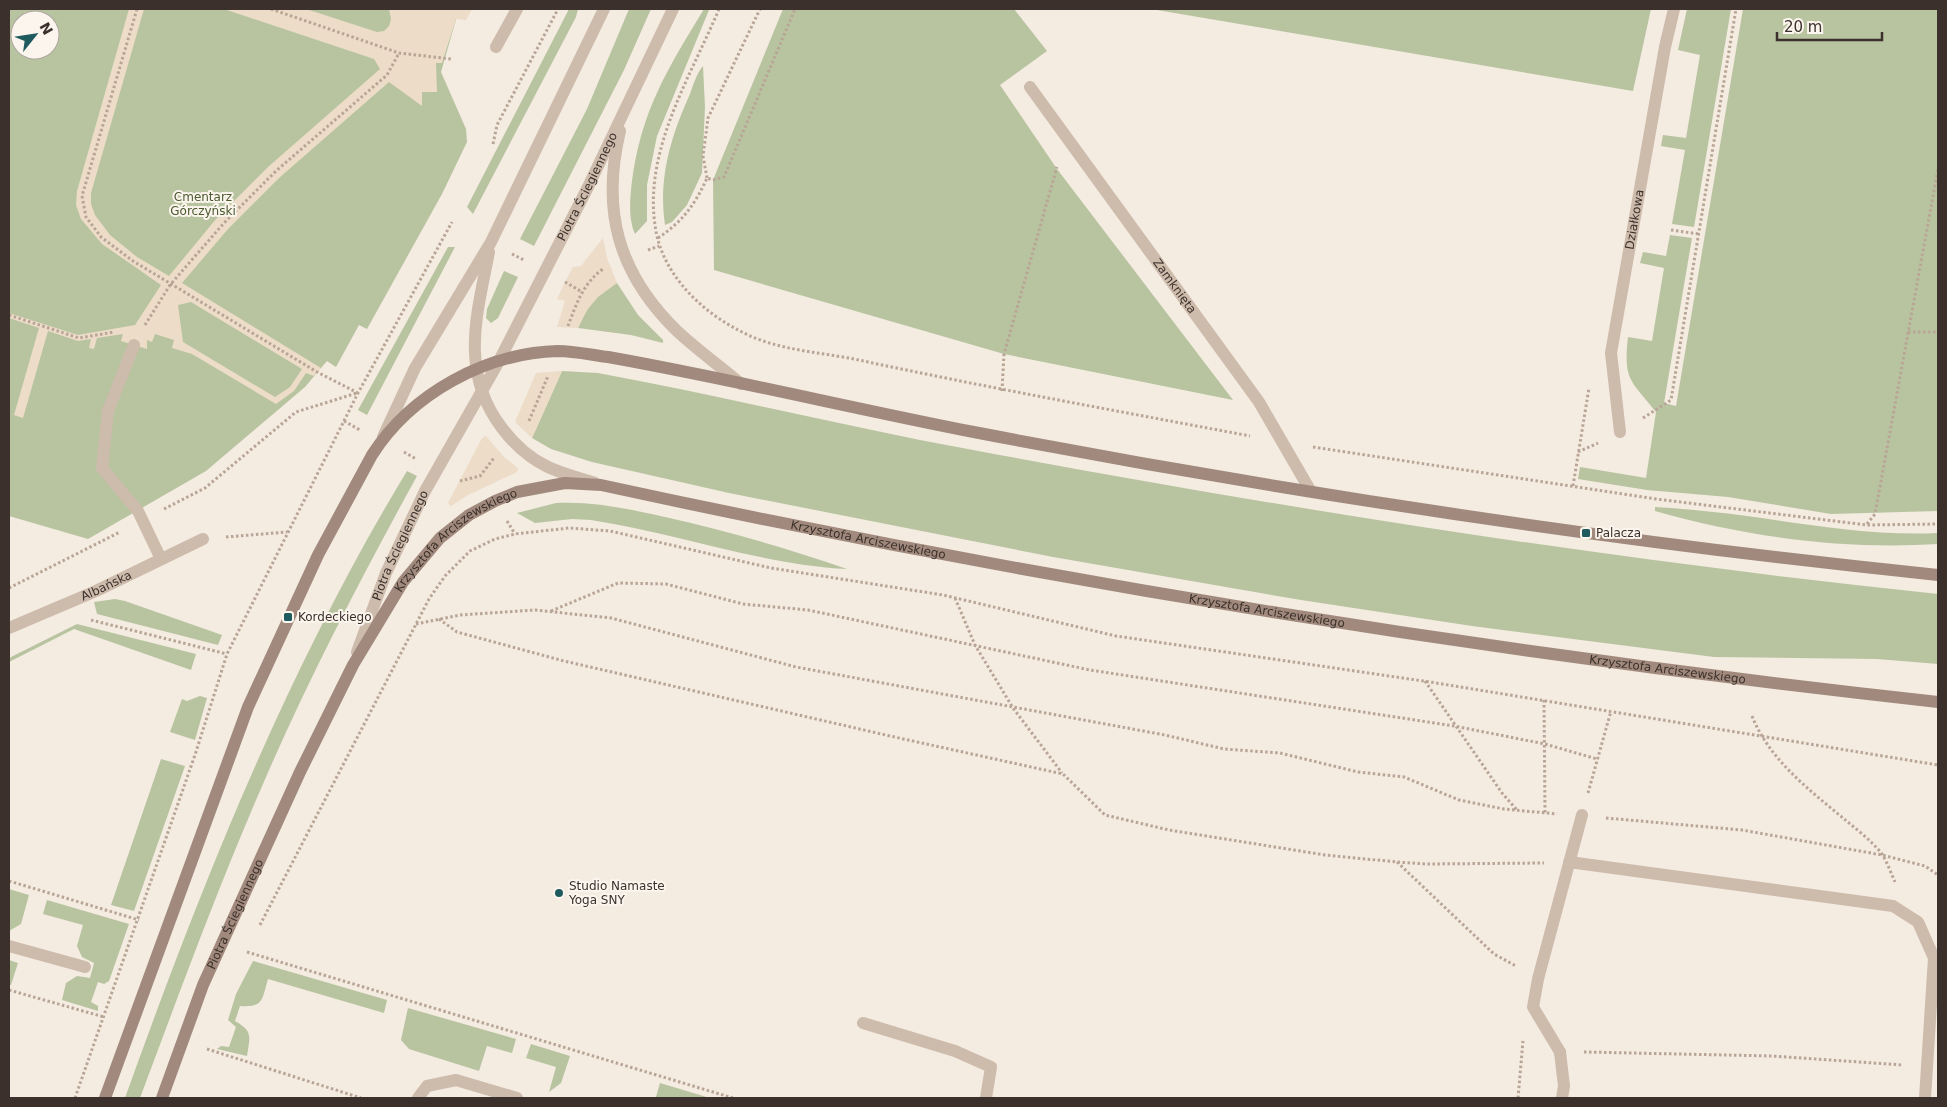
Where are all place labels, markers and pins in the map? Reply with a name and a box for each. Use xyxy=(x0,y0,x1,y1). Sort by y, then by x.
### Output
place label: Palacza xyxy=(1596,526,1641,540)
marker: Palacza xyxy=(1580,527,1592,539)
place label: Kordeckiego xyxy=(298,610,372,624)
marker: Kordeckiego xyxy=(282,611,294,623)
place label: Studio Namaste Yoga SNY xyxy=(568,879,665,907)
marker: Studio Namaste Yoga SNY xyxy=(553,887,565,899)

